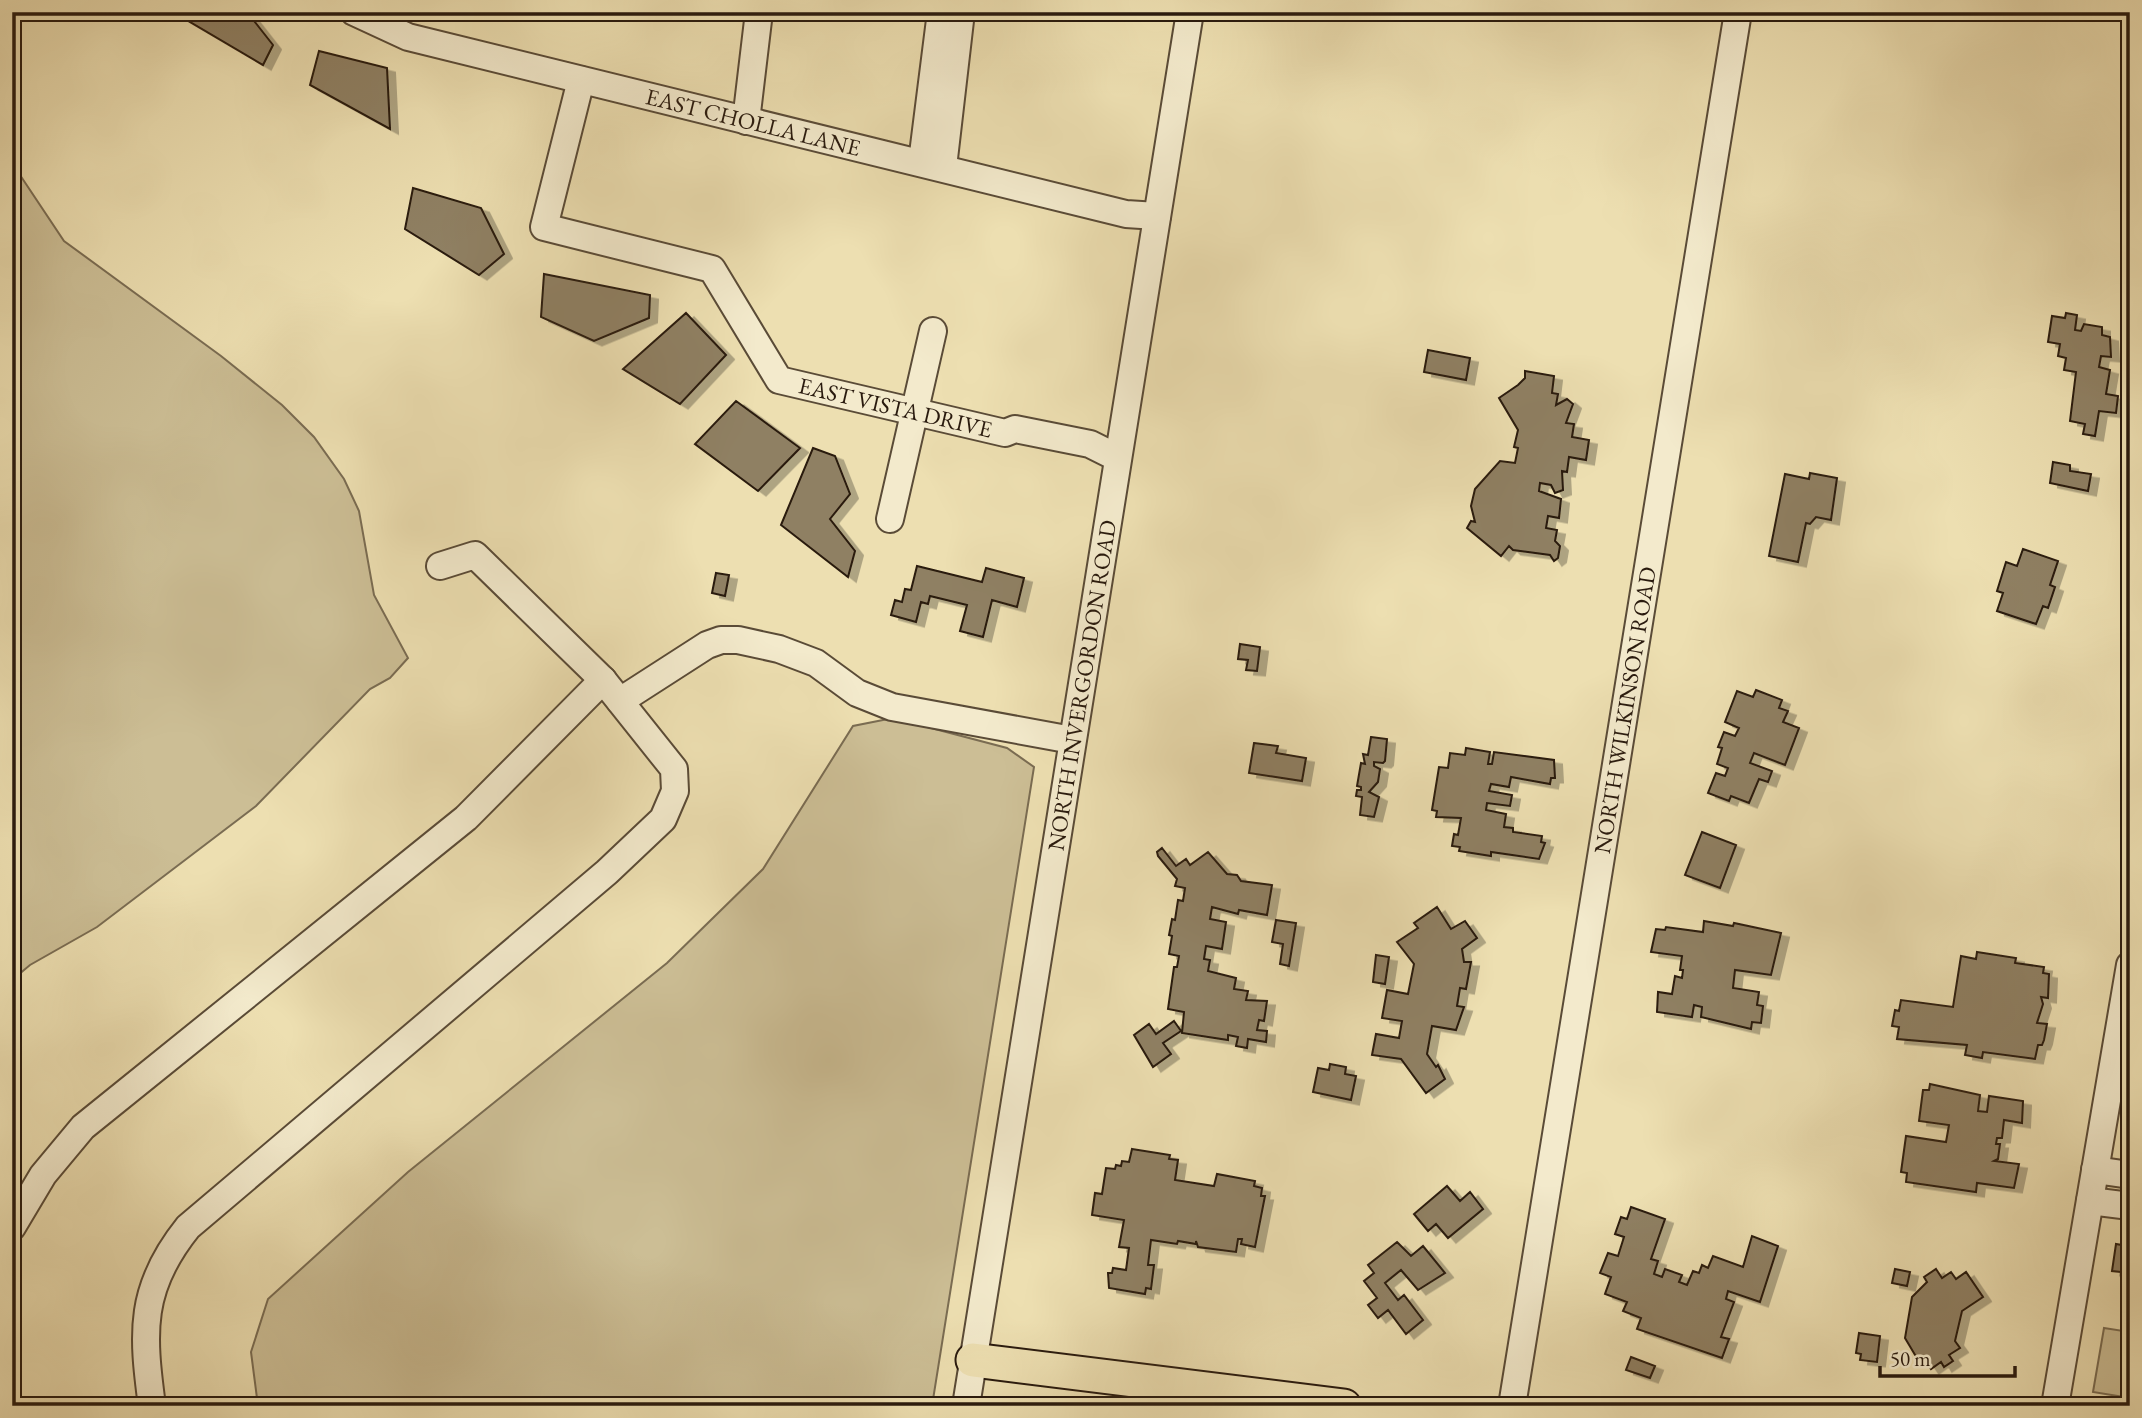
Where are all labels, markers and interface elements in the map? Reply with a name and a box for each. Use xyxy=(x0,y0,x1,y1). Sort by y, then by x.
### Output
street label: EAST CHOLLA LANE xyxy=(643,81,864,163)
street label: EAST VISTA DRIVE xyxy=(796,370,995,444)
street label: NORTH INVERGORDON ROAD xyxy=(1040,518,1123,853)
street label: NORTH WILKINSON ROAD xyxy=(1587,564,1663,856)
scale bar xyxy=(1880,1334,2014,1378)
text: 50 m xyxy=(1890,1345,1931,1372)

